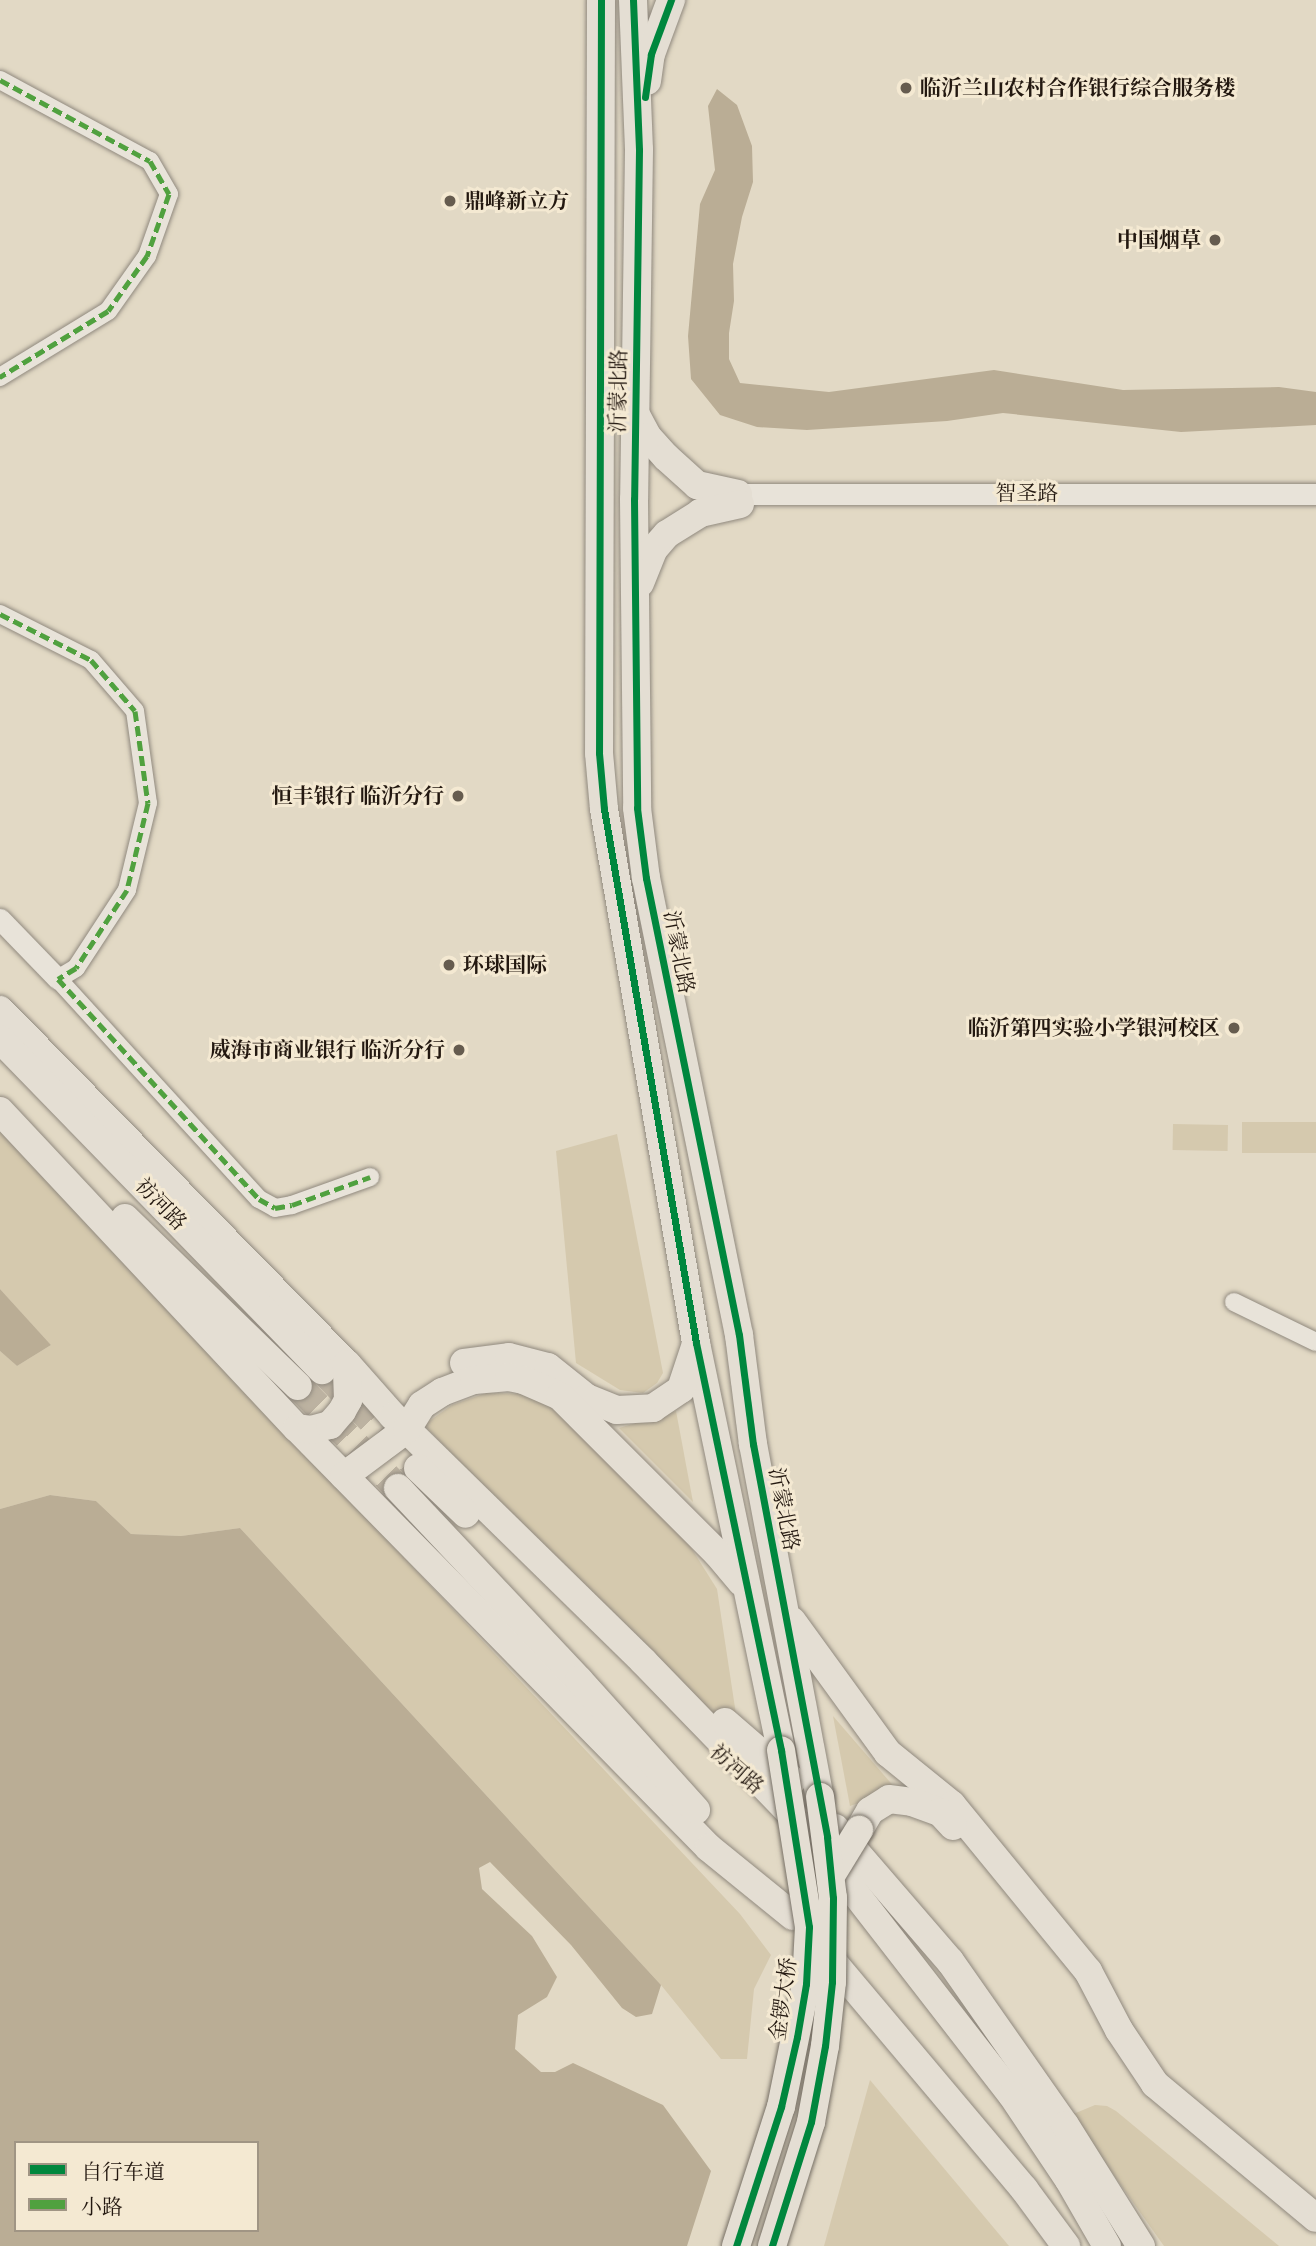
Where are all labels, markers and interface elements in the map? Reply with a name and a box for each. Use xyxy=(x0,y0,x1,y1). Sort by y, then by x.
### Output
place label: 临沂兰山农村合作银行综合服务楼 xyxy=(920,75,1235,101)
marker: 临沂兰山农村合作银行综合服务楼 xyxy=(898,80,914,96)
place label: 鼎峰新立方 xyxy=(464,188,569,214)
marker: 鼎峰新立方 xyxy=(442,193,458,209)
place label: 中国烟草 xyxy=(1117,227,1201,253)
marker: 中国烟草 xyxy=(1207,232,1223,248)
street label: 沂蒙北路 xyxy=(605,349,631,433)
street label: 智圣路 xyxy=(996,480,1058,506)
place label: 恒丰银行 临沂分行 xyxy=(271,783,444,809)
marker: 恒丰银行 临沂分行 xyxy=(450,788,466,804)
street label: 沂蒙北路 xyxy=(659,908,699,996)
place label: 环球国际 xyxy=(463,952,547,978)
marker: 环球国际 xyxy=(441,957,457,973)
place label: 临沂第四实验小学银河校区 xyxy=(968,1015,1220,1041)
marker: 临沂第四实验小学银河校区 xyxy=(1226,1020,1242,1036)
place label: 威海市商业银行 临沂分行 xyxy=(209,1037,445,1063)
marker: 威海市商业银行 临沂分行 xyxy=(451,1042,467,1058)
street label: 祊河路 xyxy=(130,1173,192,1235)
street label: 沂蒙北路 xyxy=(764,1465,804,1553)
street label: 祊河路 xyxy=(705,1739,769,1799)
street label: 金锣大桥 xyxy=(765,1956,801,2042)
legend xyxy=(14,2141,259,2232)
text: 自行车道 xyxy=(81,2159,165,2185)
text: 小路 xyxy=(81,2194,123,2220)

